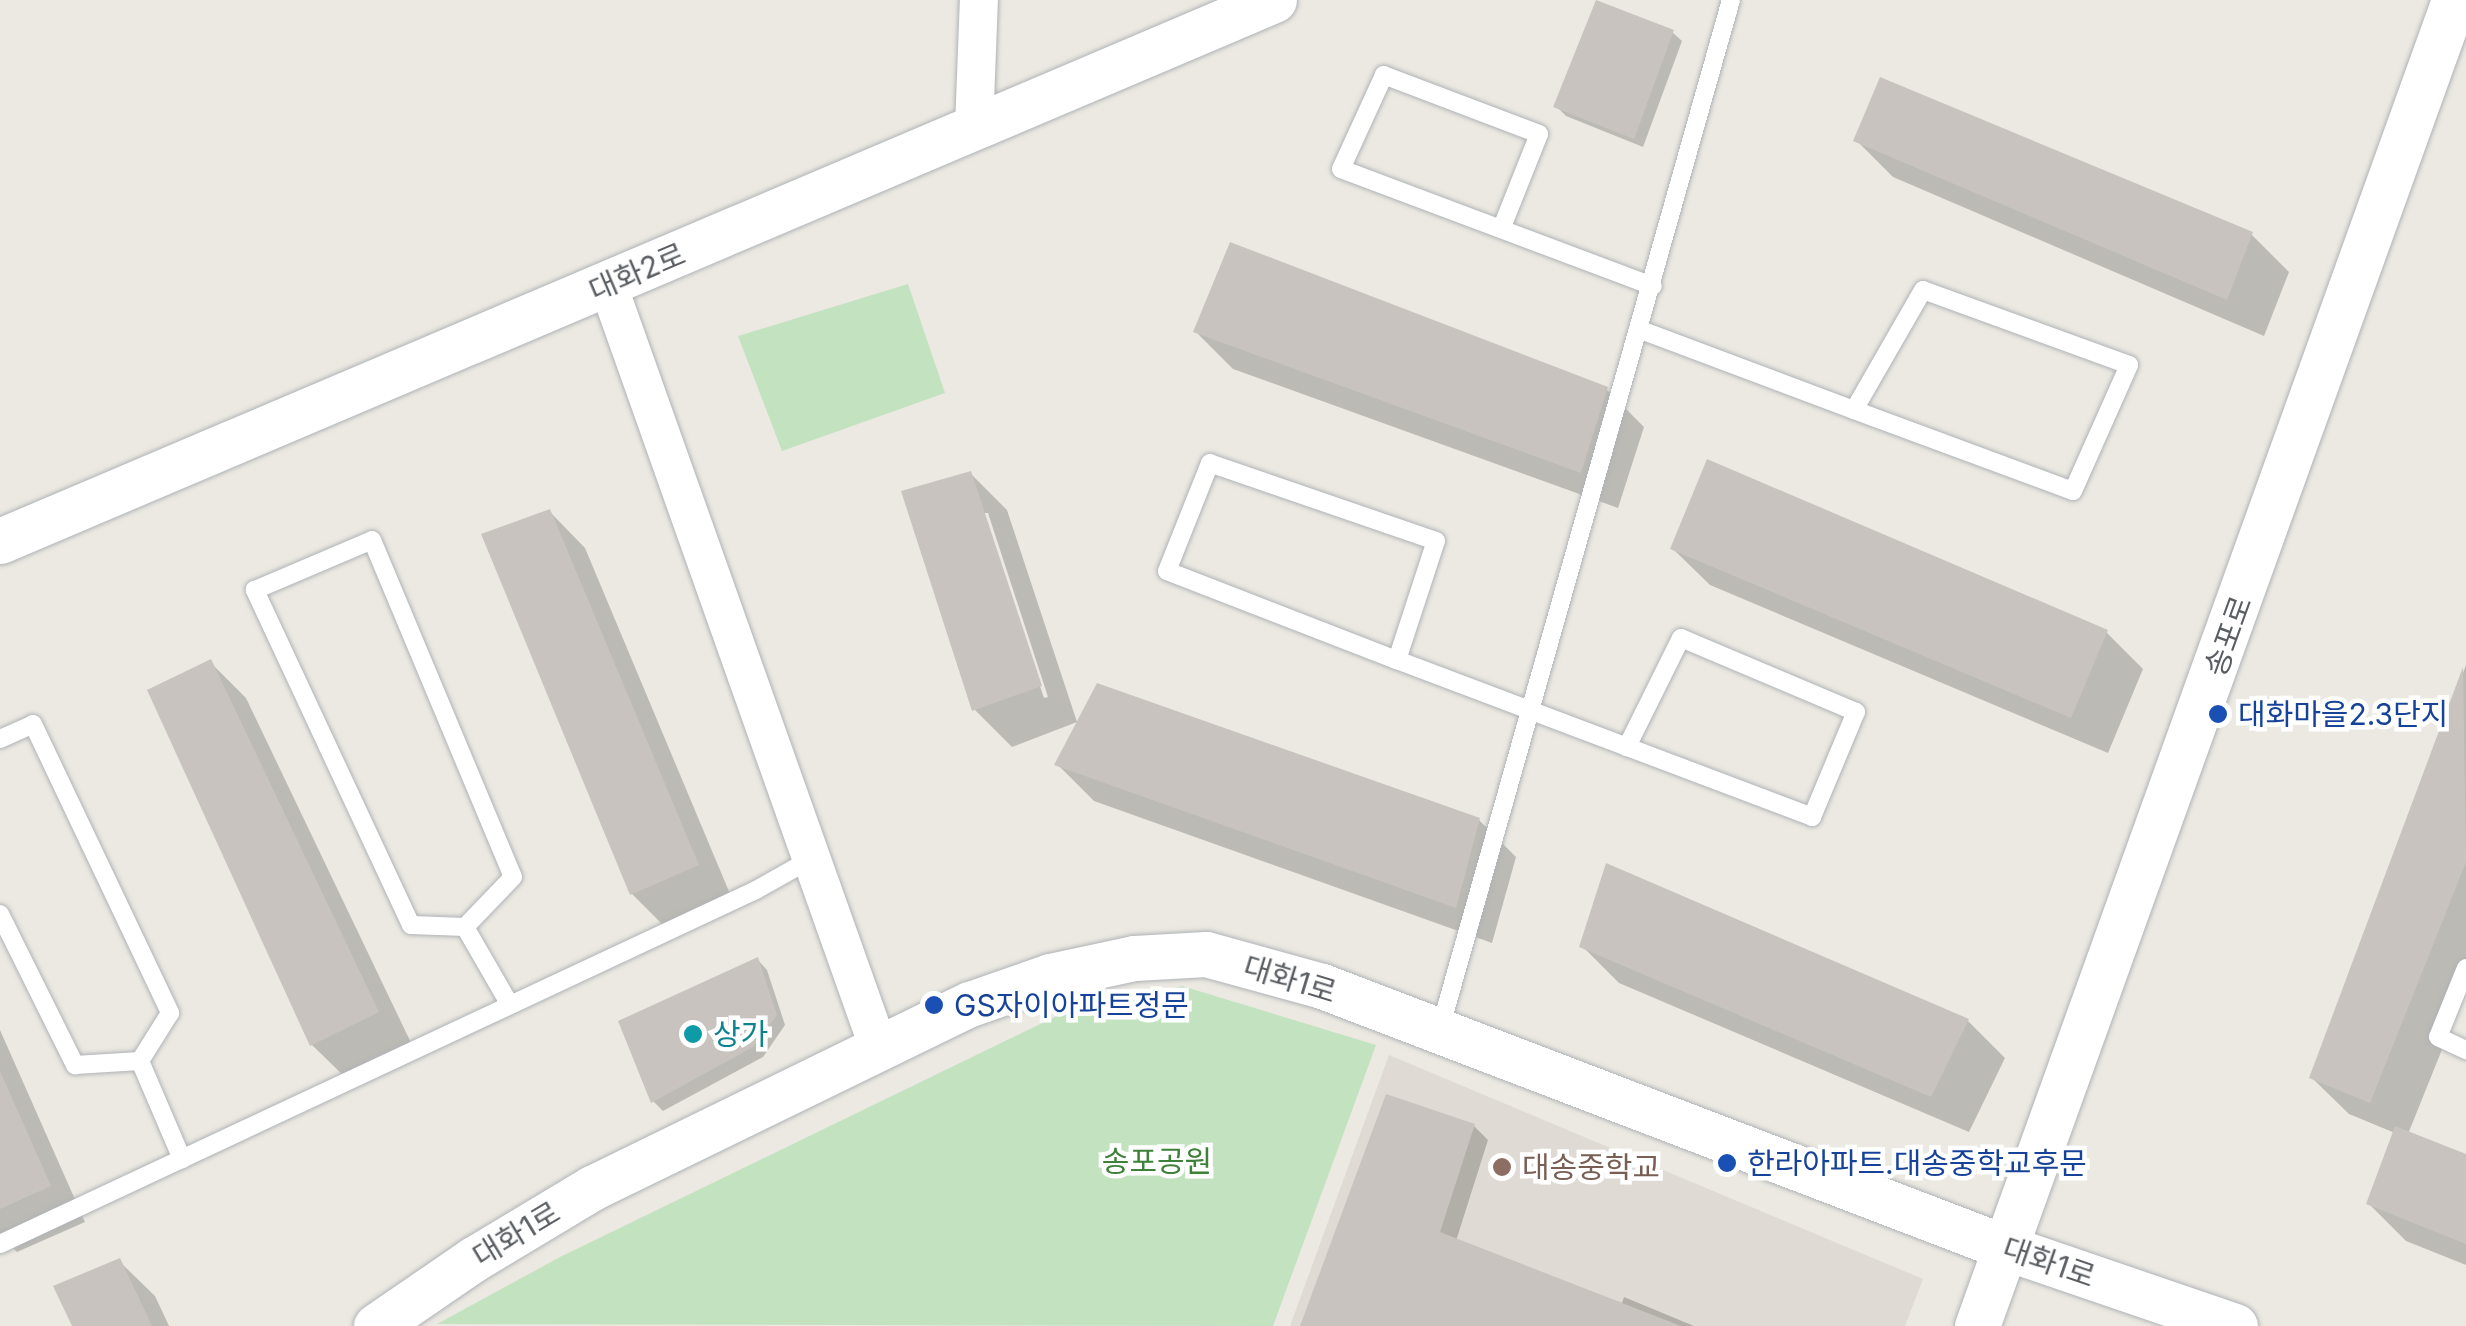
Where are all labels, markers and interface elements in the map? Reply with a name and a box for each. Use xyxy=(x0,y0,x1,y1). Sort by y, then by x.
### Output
street label: 대화2로 xyxy=(583,236,691,308)
street label: 송포로 xyxy=(2197,591,2259,681)
place label: 대화마을2.3단지 xyxy=(2238,696,2448,732)
marker: 대화마을2.3단지 xyxy=(2207,703,2229,725)
street label: 대화1로 xyxy=(1239,948,1341,1010)
place label: GS자이아파트정문 xyxy=(954,987,1189,1023)
marker: GS자이아파트정문 xyxy=(923,994,945,1016)
place label: 상가 xyxy=(713,1016,768,1052)
marker: 상가 xyxy=(682,1023,704,1045)
park label: 송포공원 xyxy=(1102,1143,1212,1179)
place label: 한라아파트.대송중학교후문 xyxy=(1747,1145,2087,1181)
place label: 대송중학교 xyxy=(1522,1149,1660,1185)
marker: 한라아파트.대송중학교후문 xyxy=(1716,1152,1738,1174)
marker: 대송중학교 xyxy=(1491,1156,1513,1178)
street label: 대화1로 xyxy=(466,1194,566,1274)
street label: 대화1로 xyxy=(1998,1230,2100,1294)

